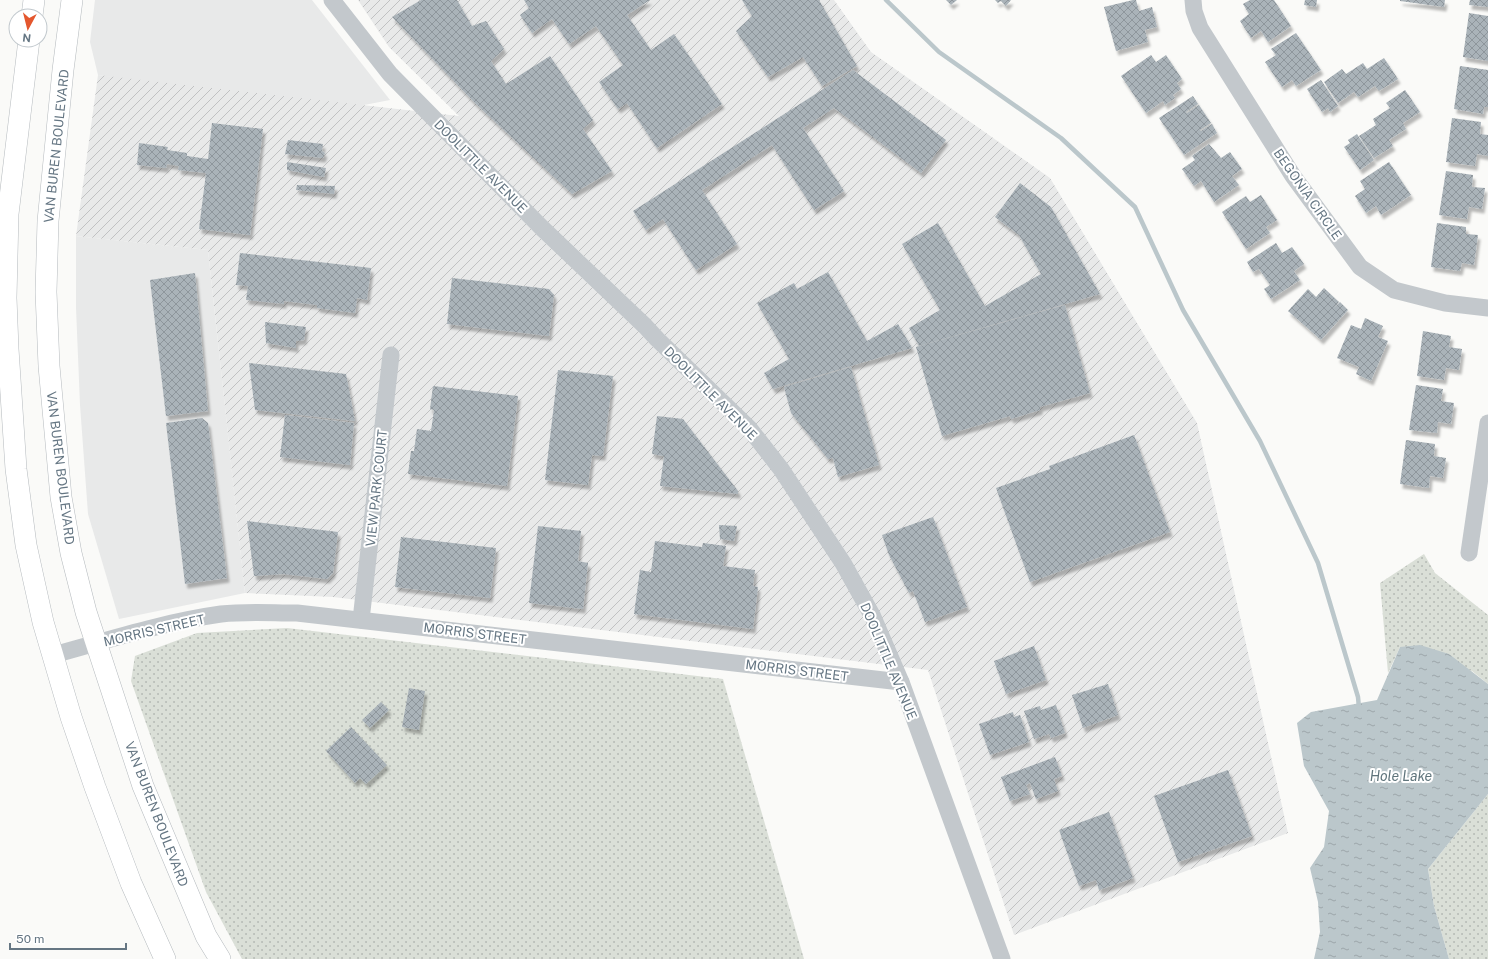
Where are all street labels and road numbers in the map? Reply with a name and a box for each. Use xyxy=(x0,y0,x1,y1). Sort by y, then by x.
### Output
street label: VAN BUREN BOULEVARD xyxy=(41,69,72,224)
street label: DOOLITTLE AVENUE xyxy=(431,117,530,216)
street label: BEGONIA CIRCLE xyxy=(1271,146,1345,243)
street label: DOOLITTLE AVENUE xyxy=(661,344,760,443)
street label: VAN BUREN BOULEVARD xyxy=(44,391,77,546)
street label: VIEW PARK COURT xyxy=(363,429,390,547)
street label: DOOLITTLE AVENUE xyxy=(857,601,920,722)
street label: MORRIS STREET xyxy=(102,611,206,649)
street label: MORRIS STREET xyxy=(423,620,527,647)
street label: MORRIS STREET xyxy=(745,657,849,684)
street label: VAN BUREN BOULEVARD xyxy=(122,739,191,889)

